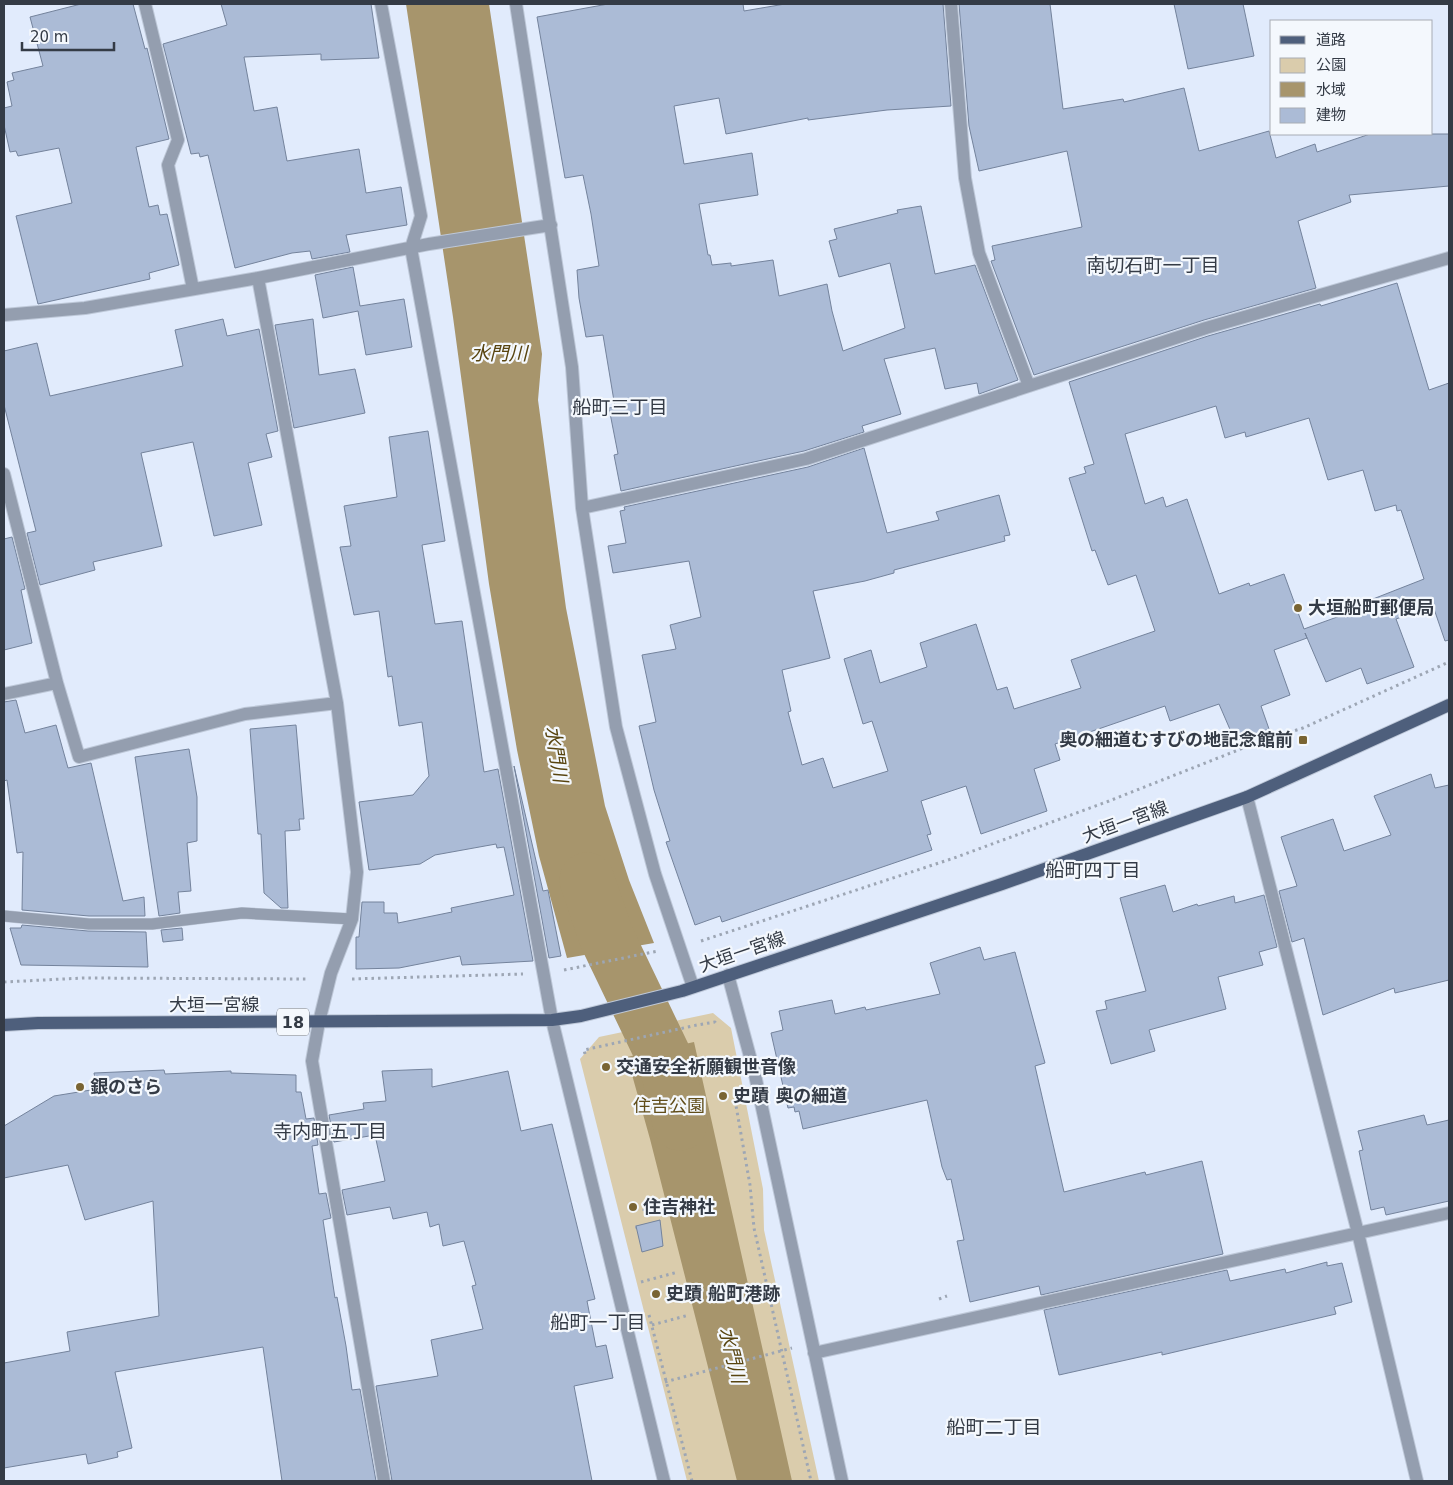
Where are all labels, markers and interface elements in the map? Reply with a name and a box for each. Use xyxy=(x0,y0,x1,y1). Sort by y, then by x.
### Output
scale bar xyxy=(22,20,115,52)
legend xyxy=(1270,20,1433,135)
text: 20 m xyxy=(30,28,68,46)
text: 道路 xyxy=(1316,31,1346,49)
text: 公園 xyxy=(1316,56,1346,74)
text: 水域 xyxy=(1316,81,1346,99)
text: 建物 xyxy=(1316,106,1346,124)
district label: 南切石町一丁目 xyxy=(1086,254,1220,276)
water label: 水門川 xyxy=(470,342,529,364)
district label: 船町三丁目 xyxy=(572,396,668,418)
place label: 大垣船町郵便局 xyxy=(1308,597,1434,618)
marker: 大垣船町郵便局 xyxy=(1292,602,1304,614)
water label: 水門川 xyxy=(542,724,573,786)
place label: 奥の細道むすびの地記念館前 xyxy=(1059,729,1293,750)
marker: 奥の細道むすびの地記念館前 xyxy=(1297,734,1309,746)
street label: 大垣一宮線 xyxy=(1079,796,1171,847)
district label: 船町四丁目 xyxy=(1045,859,1141,881)
street label: 大垣一宮線 xyxy=(696,927,788,976)
street label: 大垣一宮線 xyxy=(169,994,259,1015)
road number: 18 xyxy=(277,1009,309,1036)
place label: 交通安全祈願観世音像 xyxy=(616,1056,796,1077)
marker: 交通安全祈願観世音像 xyxy=(600,1061,612,1073)
place label: 銀のさら xyxy=(90,1076,162,1097)
marker: 銀のさら xyxy=(74,1081,86,1093)
place label: 史蹟 奥の細道 xyxy=(733,1085,847,1106)
marker: 史蹟 奥の細道 xyxy=(717,1090,729,1102)
park label: 住吉公園 xyxy=(633,1095,705,1116)
district label: 寺内町五丁目 xyxy=(273,1120,387,1142)
place label: 住吉神社 xyxy=(643,1196,715,1217)
marker: 住吉神社 xyxy=(627,1201,639,1213)
place label: 史蹟 船町港跡 xyxy=(666,1283,780,1304)
marker: 史蹟 船町港跡 xyxy=(650,1288,662,1300)
district label: 船町一丁目 xyxy=(550,1311,646,1333)
water label: 水門川 xyxy=(715,1325,751,1387)
district label: 船町二丁目 xyxy=(946,1416,1042,1438)

